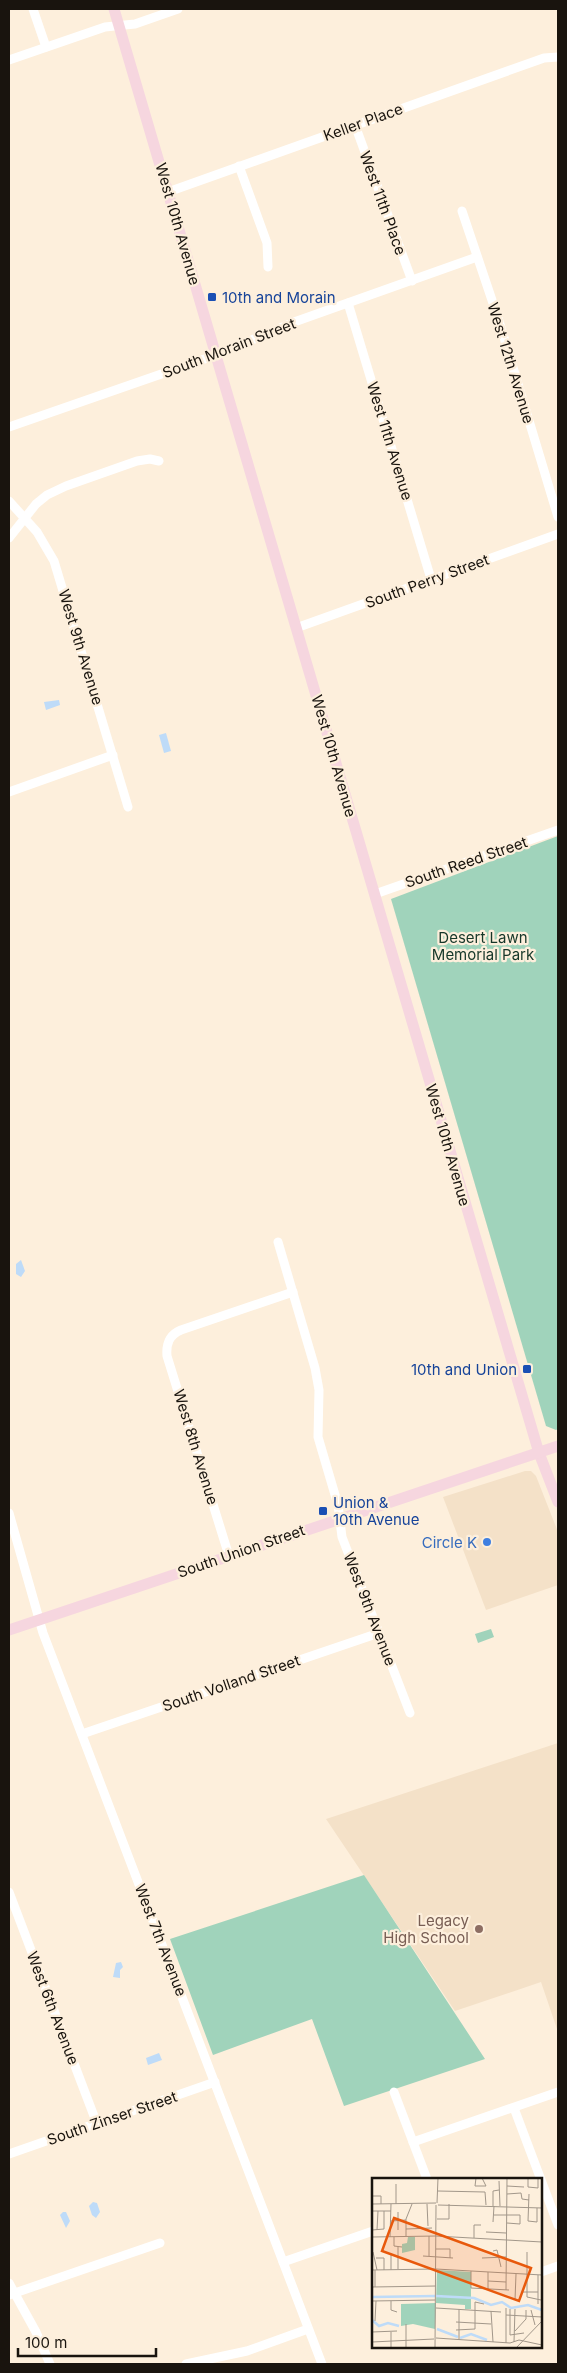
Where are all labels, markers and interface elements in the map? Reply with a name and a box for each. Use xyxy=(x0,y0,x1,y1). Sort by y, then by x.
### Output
street label: Keller Place xyxy=(321,99,405,145)
street label: West 11th Place xyxy=(355,148,411,258)
street label: West 10th Avenue xyxy=(151,161,205,287)
place label: 10th and Morain xyxy=(222,288,336,307)
marker: 10th and Morain xyxy=(206,291,218,303)
street label: West 12th Avenue xyxy=(484,300,538,426)
street label: South Morain Street xyxy=(160,314,298,382)
street label: West 11th Avenue xyxy=(363,379,417,503)
street label: South Perry Street xyxy=(362,550,492,612)
street label: West 9th Avenue xyxy=(54,587,108,707)
street label: West 10th Avenue xyxy=(307,693,361,819)
street label: South Reed Street xyxy=(402,832,530,892)
park label: Desert Lawn Memorial Park xyxy=(432,928,535,964)
street label: West 10th Avenue xyxy=(421,1082,475,1208)
place label: 10th and Union xyxy=(411,1360,517,1379)
marker: 10th and Union xyxy=(521,1363,533,1375)
street label: West 8th Avenue xyxy=(169,1387,223,1507)
place label: Union & 10th Avenue xyxy=(333,1493,419,1529)
marker: Union & 10th Avenue xyxy=(317,1505,329,1517)
street label: South Union Street xyxy=(175,1520,307,1582)
place label: Circle K xyxy=(422,1533,477,1552)
marker: Circle K xyxy=(481,1536,493,1548)
street label: West 9th Avenue xyxy=(340,1550,400,1668)
street label: South Volland Street xyxy=(160,1650,302,1715)
street label: West 7th Avenue xyxy=(131,1881,191,1999)
place label: Legacy High School xyxy=(383,1911,470,1947)
marker: Legacy High School xyxy=(473,1923,485,1935)
street label: West 6th Avenue xyxy=(23,1949,83,2067)
street label: South Zinser Street xyxy=(44,2087,180,2149)
inset map xyxy=(372,2178,542,2348)
scale bar xyxy=(18,2326,155,2358)
text: 100 m xyxy=(25,2333,67,2352)

